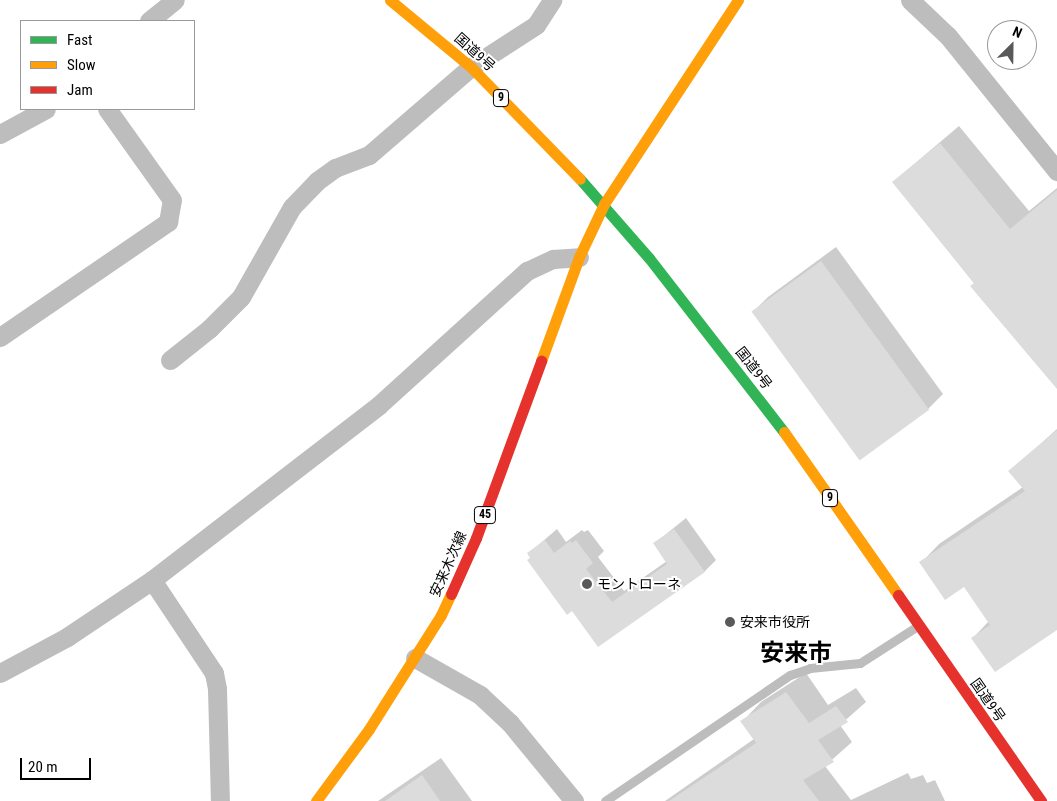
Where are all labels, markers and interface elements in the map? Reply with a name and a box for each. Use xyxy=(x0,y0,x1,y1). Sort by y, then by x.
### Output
legend xyxy=(20,20,195,110)
north arrow xyxy=(987,20,1037,70)
text: N xyxy=(1010,23,1025,41)
street label: 国道9号 xyxy=(451,29,499,75)
text: Fast xyxy=(67,31,92,49)
text: Slow xyxy=(67,56,96,74)
text: Jam xyxy=(67,81,93,99)
road number: 9 xyxy=(492,89,510,108)
street label: 国道9号 xyxy=(732,344,776,392)
road number: 9 xyxy=(821,488,839,508)
road number: 45 xyxy=(474,506,496,524)
street label: 安来木次線 xyxy=(426,529,470,599)
place label: モントローネ xyxy=(597,576,681,592)
marker: モントローネ xyxy=(581,578,593,590)
place label: 安来市役所 xyxy=(740,614,810,630)
marker: 安来市役所 xyxy=(724,616,736,628)
district label: 安来市 xyxy=(760,640,832,668)
street label: 国道9号 xyxy=(967,675,1009,725)
scale bar xyxy=(22,748,94,780)
text: 20 m xyxy=(28,758,58,776)

